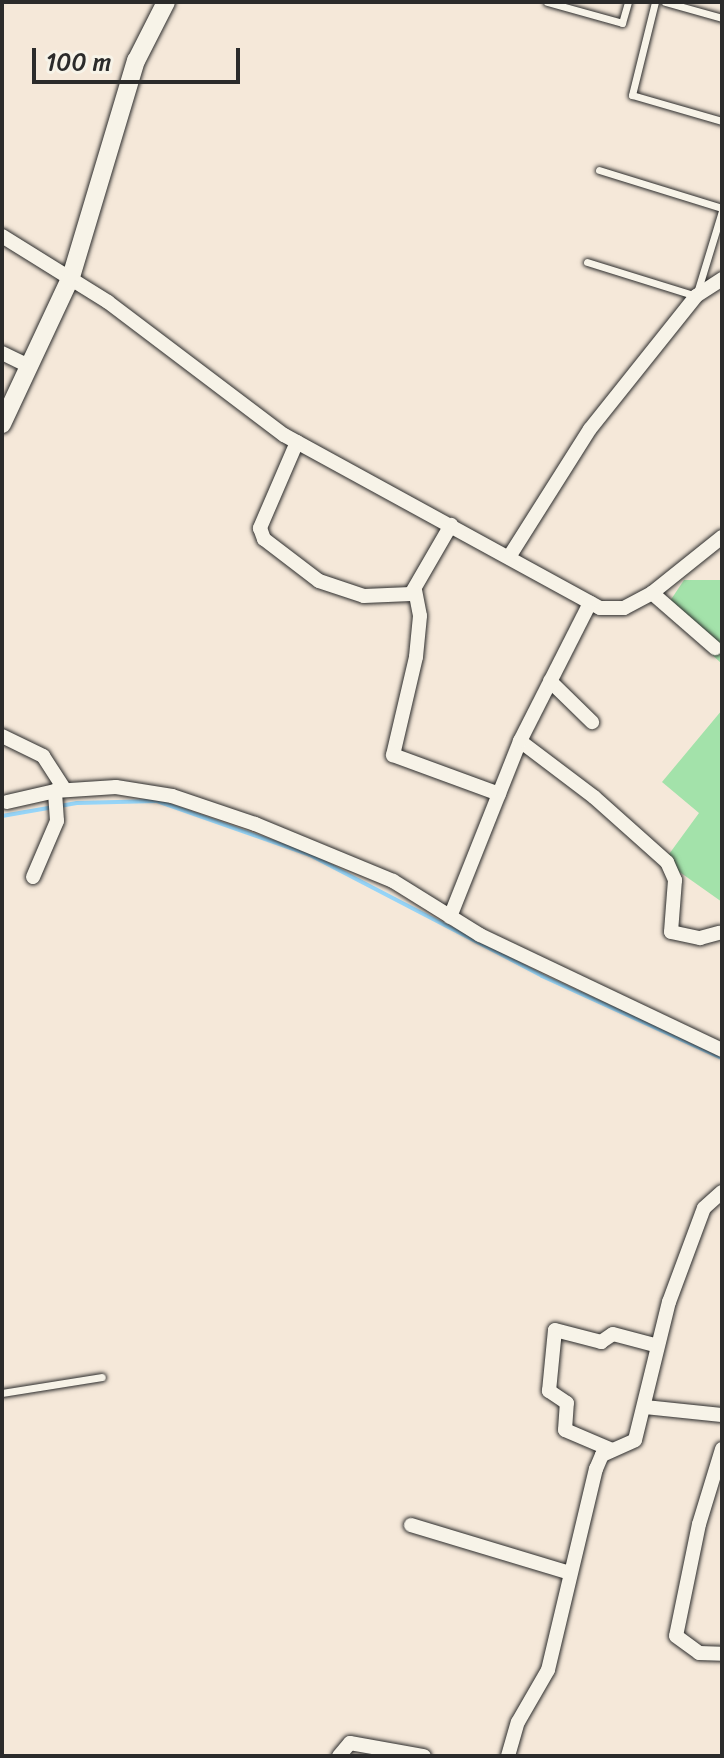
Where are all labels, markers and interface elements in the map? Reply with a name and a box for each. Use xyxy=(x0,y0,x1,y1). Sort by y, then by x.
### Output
scale bar xyxy=(36,32,244,82)
text: 100 m xyxy=(46,41,111,83)

